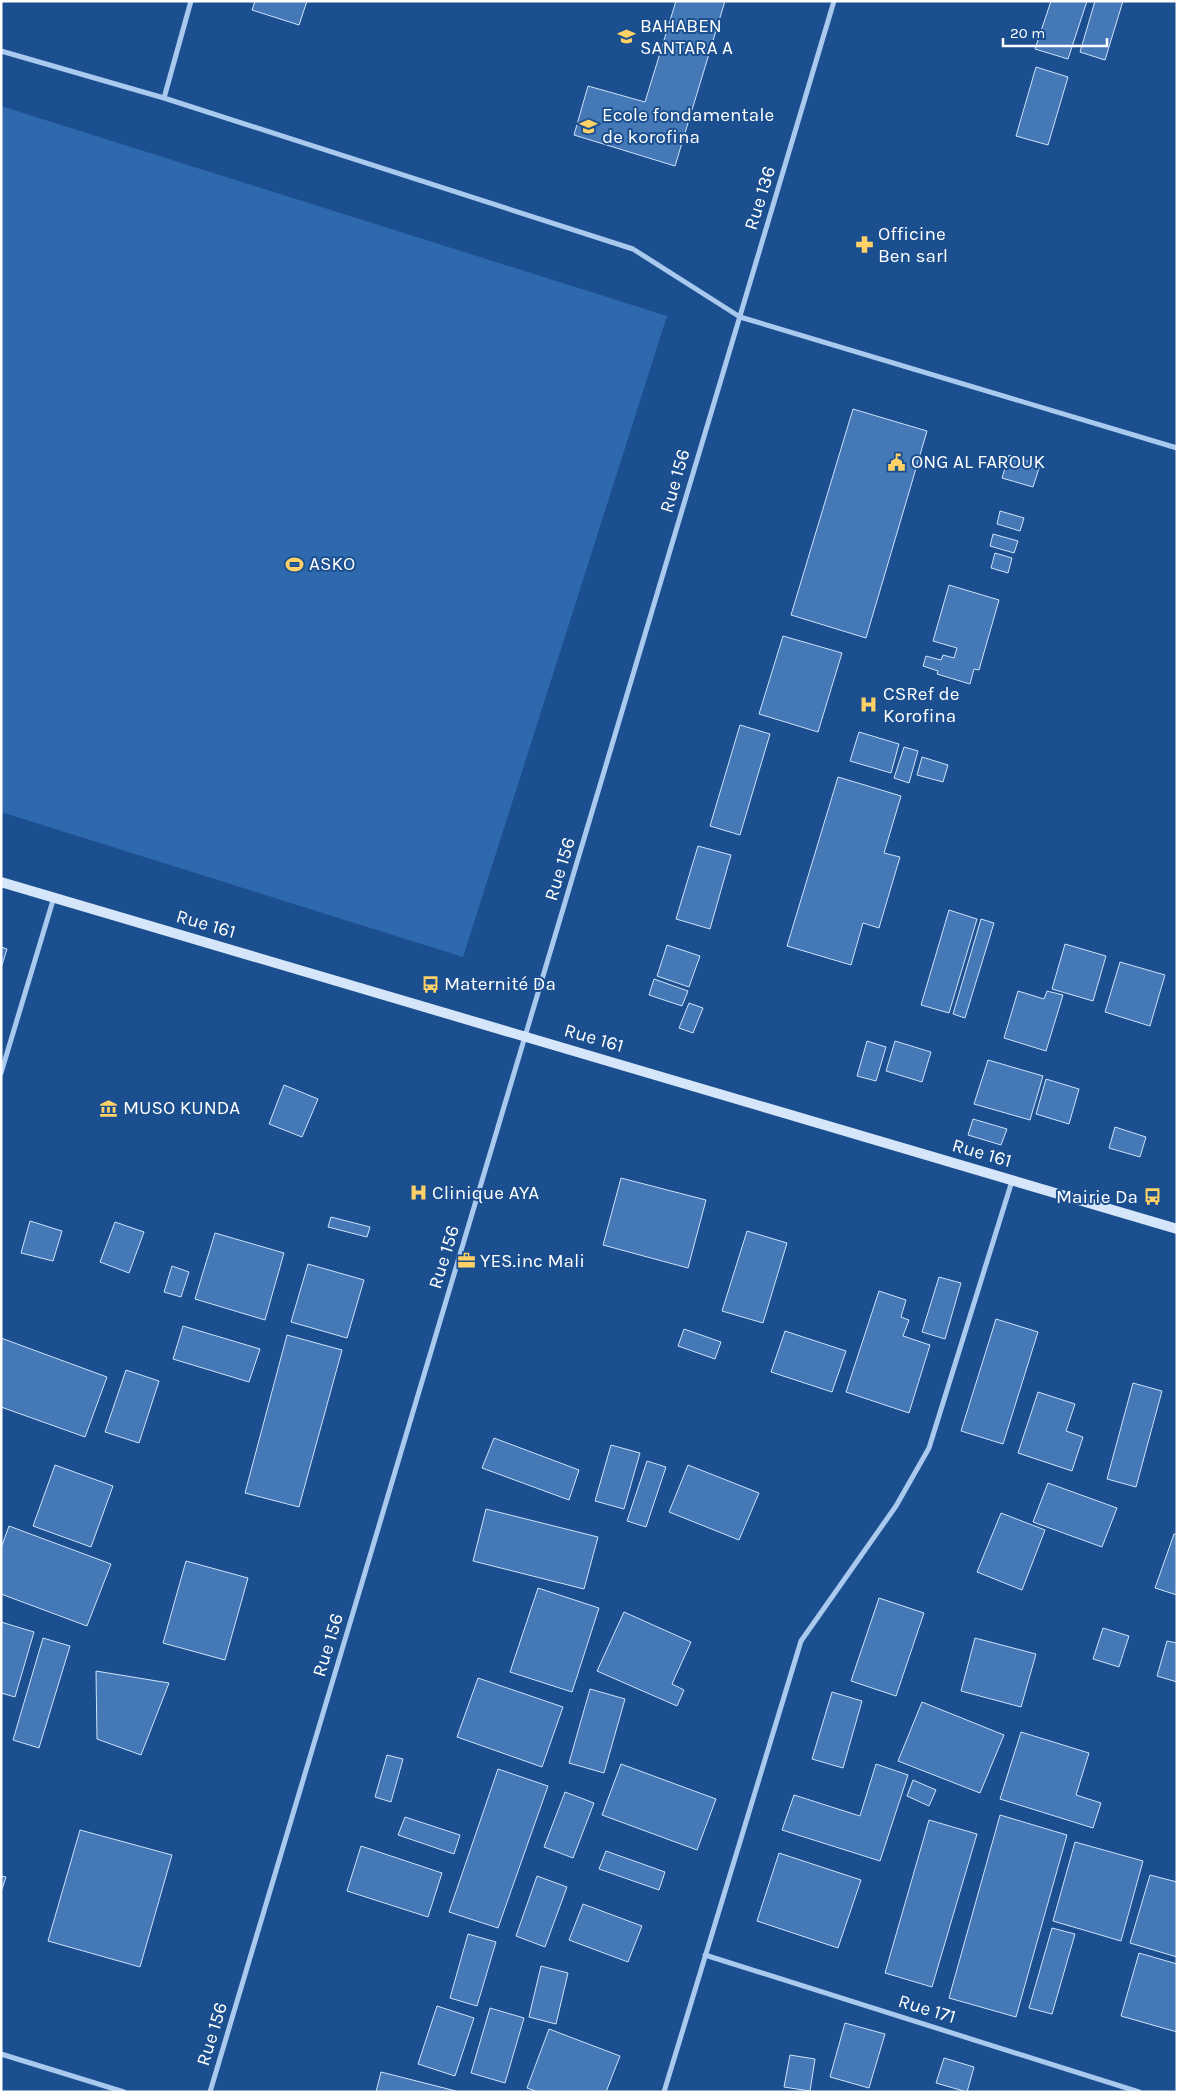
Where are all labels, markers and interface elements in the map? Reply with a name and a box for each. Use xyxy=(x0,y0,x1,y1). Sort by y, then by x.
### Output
place label: BAHABEN SANTARA A xyxy=(640,15,733,59)
scale bar xyxy=(1003,15,1107,47)
text: 20 m xyxy=(1010,24,1045,42)
school or university icon: BAHABEN SANTARA A xyxy=(616,27,636,47)
place label: Ecole fondamentale de korofina xyxy=(602,104,774,148)
school or university icon: Ecole fondamentale de korofina xyxy=(578,116,598,136)
street label: Rue 136 xyxy=(740,163,780,233)
place label: Officine Ben sarl xyxy=(878,223,948,267)
pharmacy icon: Officine Ben sarl xyxy=(854,235,874,255)
street label: Rue 156 xyxy=(655,447,695,515)
place label: ONG AL FAROUK xyxy=(911,451,1045,473)
public building icon: ONG AL FAROUK xyxy=(887,452,907,472)
place label: ASKO xyxy=(309,553,355,575)
sports icon: ASKO xyxy=(285,554,305,574)
place label: CSRef de Korofina xyxy=(883,683,960,727)
hospital icon: CSRef de Korofina xyxy=(859,695,879,715)
street label: Rue 156 xyxy=(540,835,580,903)
street label: Rue 161 xyxy=(174,905,238,943)
place label: Maternité Da xyxy=(444,973,556,995)
bus stop icon: Maternité Da xyxy=(420,974,440,994)
street label: Rue 161 xyxy=(562,1019,626,1057)
place label: MUSO KUNDA xyxy=(123,1097,240,1119)
museum icon: MUSO KUNDA xyxy=(99,1098,119,1118)
street label: Rue 161 xyxy=(950,1134,1014,1172)
place label: Clinique AYA xyxy=(432,1182,539,1204)
hospital icon: Clinique AYA xyxy=(408,1183,428,1203)
place label: Mairie Da xyxy=(1056,1186,1138,1208)
bus stop icon: Mairie Da xyxy=(1142,1187,1162,1207)
street label: Rue 156 xyxy=(424,1223,464,1291)
place label: YES.inc Mali xyxy=(480,1250,585,1272)
office icon: YES.inc Mali xyxy=(456,1251,476,1271)
street label: Rue 156 xyxy=(308,1611,348,1679)
street label: Rue 171 xyxy=(896,1990,958,2028)
street label: Rue 156 xyxy=(192,2000,232,2068)

